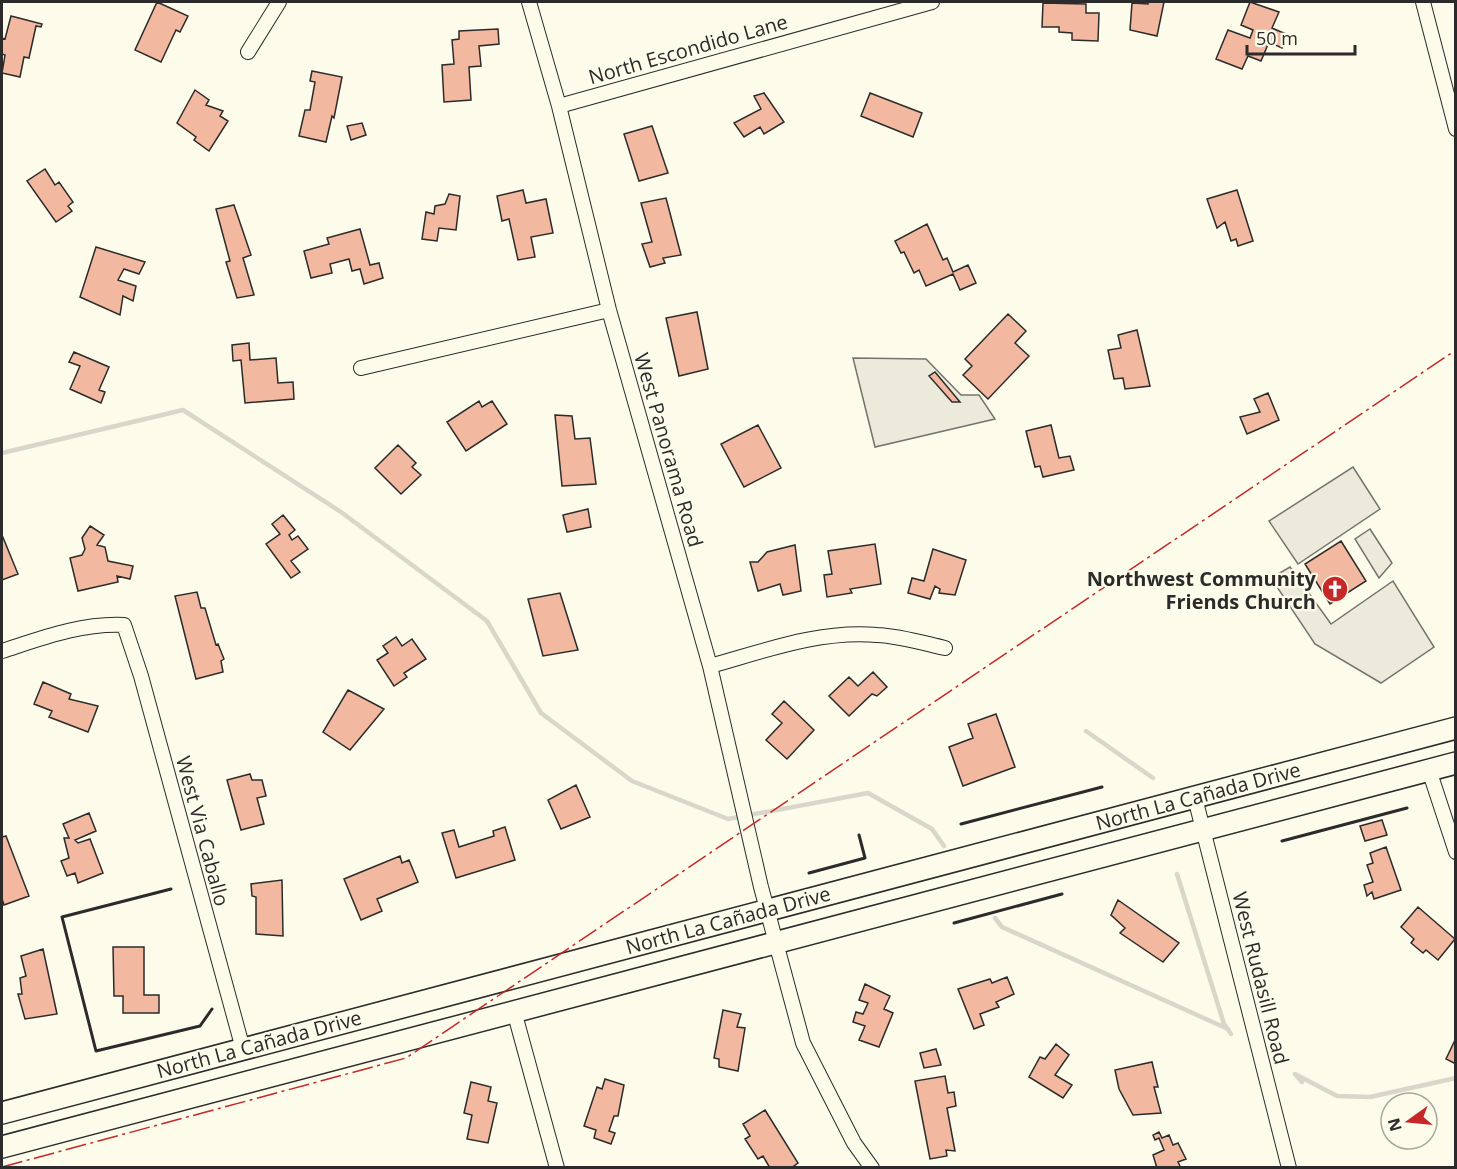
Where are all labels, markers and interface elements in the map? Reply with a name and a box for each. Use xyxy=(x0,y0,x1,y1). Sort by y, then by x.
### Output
street label: North Escondido Lane xyxy=(585,8,791,90)
scale bar xyxy=(1247,18,1355,56)
text: 50 m xyxy=(1256,26,1298,50)
street label: West Panorama Road xyxy=(628,350,710,550)
place label: Northwest Community Friends Church xyxy=(1087,565,1317,615)
church icon: Northwest Community Friends Church xyxy=(1320,574,1350,604)
street label: West Via Caballo xyxy=(170,753,236,909)
street label: North La Cañada Drive xyxy=(1093,756,1303,836)
street label: North La Cañada Drive xyxy=(623,880,833,960)
street label: West Rudasill Road xyxy=(1226,889,1296,1067)
street label: North La Cañada Drive xyxy=(154,1004,364,1084)
north arrow xyxy=(1379,1091,1439,1151)
text: N xyxy=(1382,1116,1407,1134)

